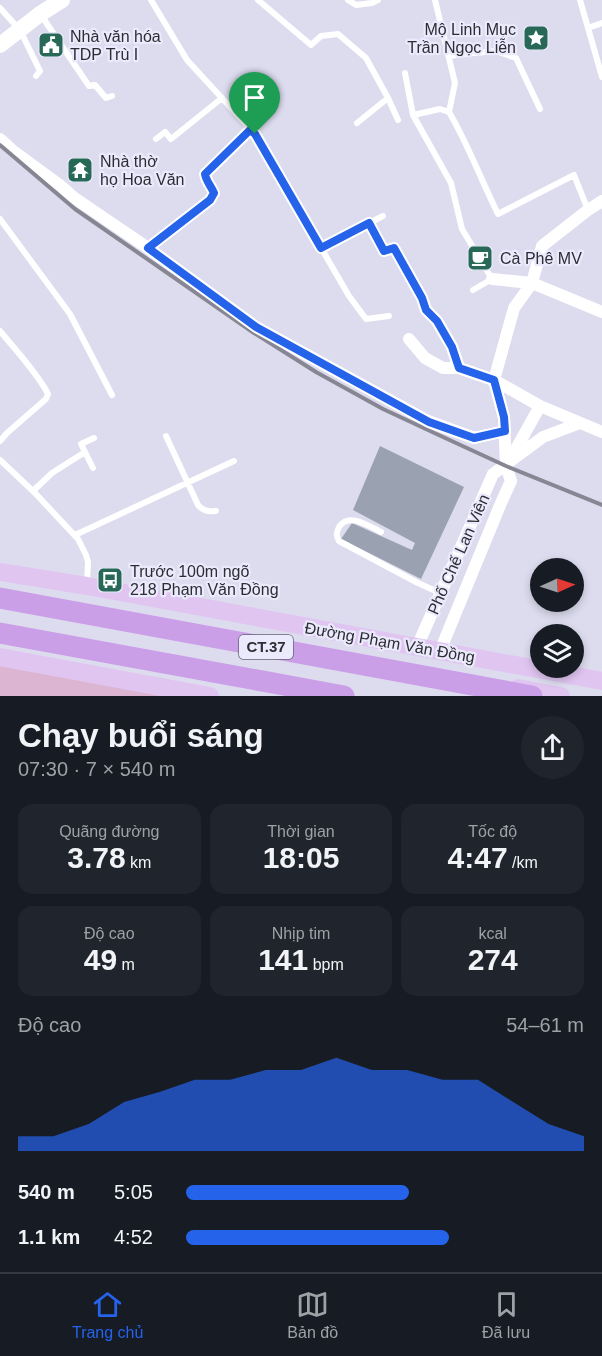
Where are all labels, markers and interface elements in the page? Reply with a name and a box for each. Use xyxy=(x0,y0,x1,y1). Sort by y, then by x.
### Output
place label: Mộ Linh Mục Trần Ngọc Liễn xyxy=(407,21,516,56)
place icon: Mộ Linh Mục Trần Ngọc Liễn xyxy=(521,23,551,53)
place label: Nhà văn hóa TDP Trù I xyxy=(70,28,161,63)
public building icon: Nhà văn hóa TDP Trù I xyxy=(36,30,66,60)
pin xyxy=(229,72,280,134)
icon: arrive xyxy=(238,81,271,114)
place label: Nhà thờ họ Hoa Văn xyxy=(100,153,185,188)
temple icon: Nhà thờ họ Hoa Văn xyxy=(65,155,95,185)
cafe icon: Cà Phê MV xyxy=(465,243,495,273)
place label: Cà Phê MV xyxy=(500,250,582,267)
street label: Phố Chế Lan Viên xyxy=(424,492,493,617)
north arrow xyxy=(530,558,584,612)
map controls xyxy=(530,558,584,678)
place label: Trước 100m ngõ 218 Phạm Văn Đồng xyxy=(130,563,279,598)
bus stop icon: Trước 100m ngõ 218 Phạm Văn Đồng xyxy=(95,565,125,595)
street label: Đường Phạm Văn Đồng xyxy=(304,619,476,666)
button: layers xyxy=(530,624,584,678)
road number: CT.37 xyxy=(239,635,293,659)
button: share xyxy=(521,716,584,779)
text: Chạy buổi sáng xyxy=(18,717,264,754)
text: 07:30 · 7 × 540 m xyxy=(18,758,175,780)
text: Quãng đường xyxy=(59,823,160,840)
text: Thời gian xyxy=(267,823,335,840)
text: Tốc độ xyxy=(468,823,517,840)
text: 3.78 xyxy=(67,841,126,874)
text: 18:05 xyxy=(263,841,339,874)
text: 4:47 xyxy=(448,841,508,874)
text: km xyxy=(126,854,151,871)
text: /km xyxy=(508,854,538,871)
text: Độ cao xyxy=(84,925,135,942)
text: Nhịp tim xyxy=(272,925,330,942)
text: kcal xyxy=(478,925,507,942)
text: 49 xyxy=(84,943,117,976)
text: 141 xyxy=(258,943,308,976)
text: 274 xyxy=(468,943,518,976)
text: m xyxy=(117,956,135,973)
text: bpm xyxy=(308,956,344,973)
text: Độ cao xyxy=(18,1014,81,1036)
text: 54–61 m xyxy=(506,1014,584,1036)
text: 540 m xyxy=(18,1181,75,1203)
text: 5:05 xyxy=(114,1181,153,1203)
text: 1.1 km xyxy=(18,1226,80,1248)
text: 4:52 xyxy=(114,1226,153,1248)
tab: Trang chủ xyxy=(72,1288,143,1342)
tab: Bản đồ xyxy=(287,1288,338,1342)
tab: Đã lưu xyxy=(482,1288,530,1342)

